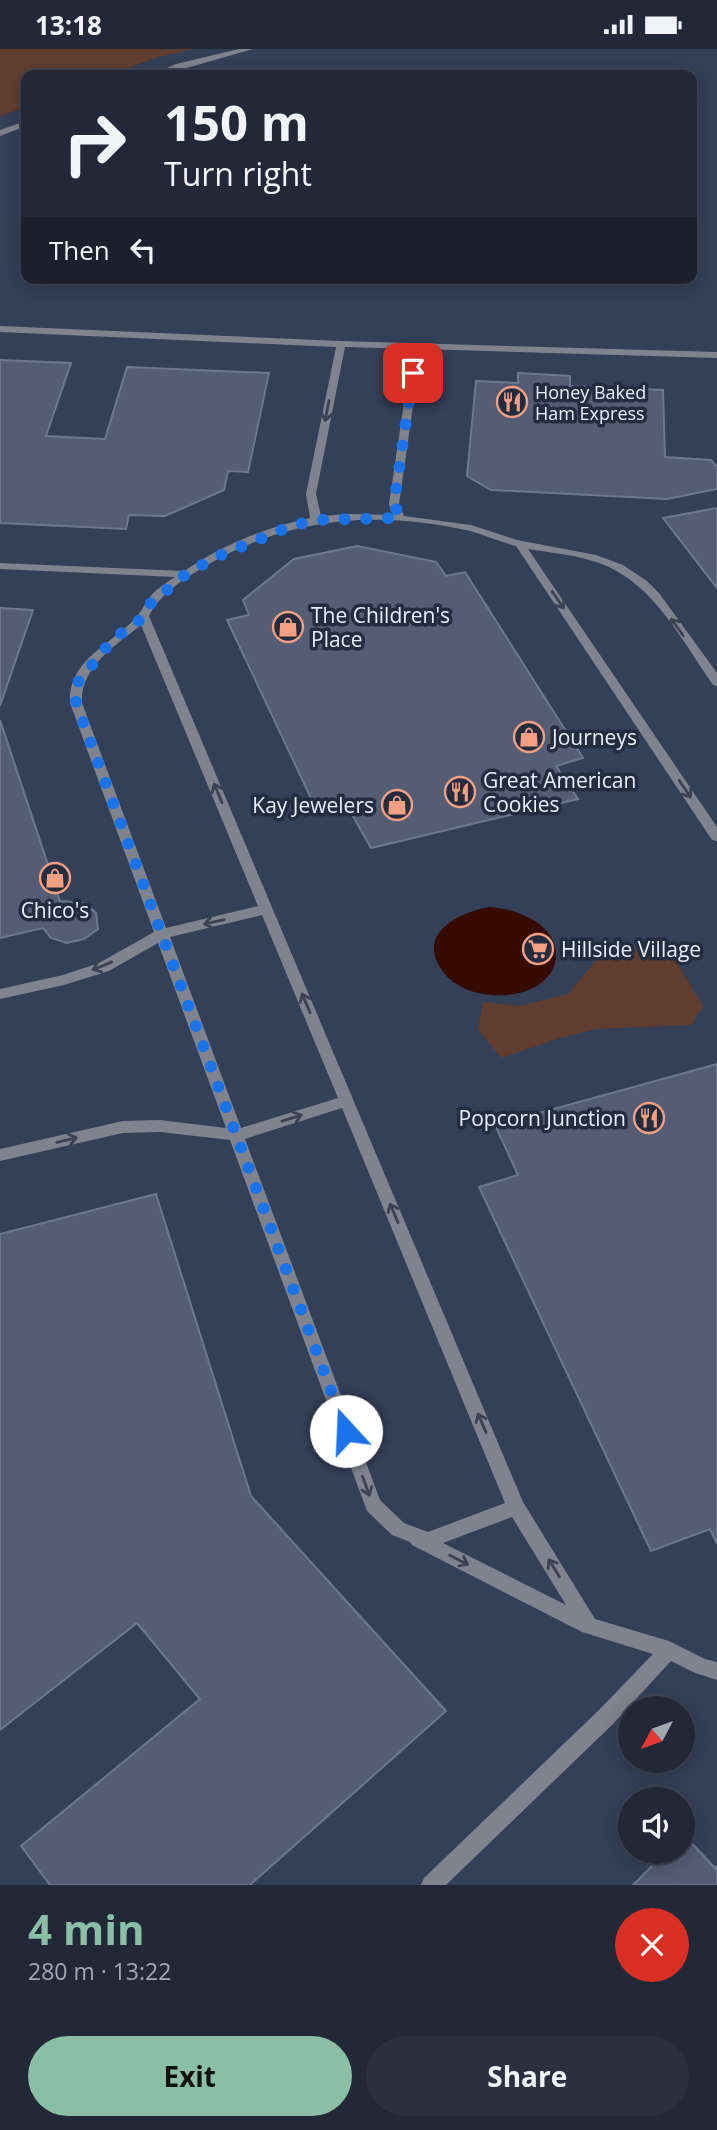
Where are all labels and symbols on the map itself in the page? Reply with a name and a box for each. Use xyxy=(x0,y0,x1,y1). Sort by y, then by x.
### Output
pin xyxy=(383,343,443,403)
place label: Honey Baked Ham Express xyxy=(535,380,646,425)
restaurant icon: Honey Baked Ham Express xyxy=(495,385,529,419)
one-way arrow xyxy=(320,399,334,422)
one-way arrow xyxy=(550,590,565,609)
place label: The Children's Place xyxy=(311,601,450,653)
shop icon: The Children's Place xyxy=(271,610,305,644)
one-way arrow xyxy=(670,618,684,637)
shop icon: Journeys xyxy=(512,720,546,754)
place label: Journeys xyxy=(550,723,637,751)
place label: Great American Cookies xyxy=(483,766,636,818)
restaurant icon: Great American Cookies xyxy=(443,775,477,809)
one-way arrow xyxy=(677,779,692,798)
one-way arrow xyxy=(211,783,224,804)
shop icon: Kay Jewelers xyxy=(380,788,414,822)
place label: Kay Jewelers xyxy=(252,791,374,819)
shop icon: Chico's xyxy=(38,861,72,895)
place label: Chico's xyxy=(21,896,89,924)
one-way arrow xyxy=(203,915,226,929)
supermarket icon: Hillside Village xyxy=(521,932,555,966)
place label: Hillside Village xyxy=(561,935,701,963)
one-way arrow xyxy=(92,960,113,973)
one-way arrow xyxy=(299,992,312,1014)
restaurant icon: Popcorn Junction xyxy=(632,1101,666,1135)
place label: Popcorn Junction xyxy=(459,1104,626,1132)
one-way arrow xyxy=(281,1111,303,1124)
one-way arrow xyxy=(55,1133,77,1146)
one-way arrow xyxy=(387,1202,400,1224)
position arrow xyxy=(309,1394,383,1468)
one-way arrow xyxy=(474,1412,487,1434)
one-way arrow xyxy=(361,1474,373,1496)
one-way arrow xyxy=(448,1554,469,1567)
one-way arrow xyxy=(546,1558,560,1578)
north arrow xyxy=(618,1696,695,1773)

